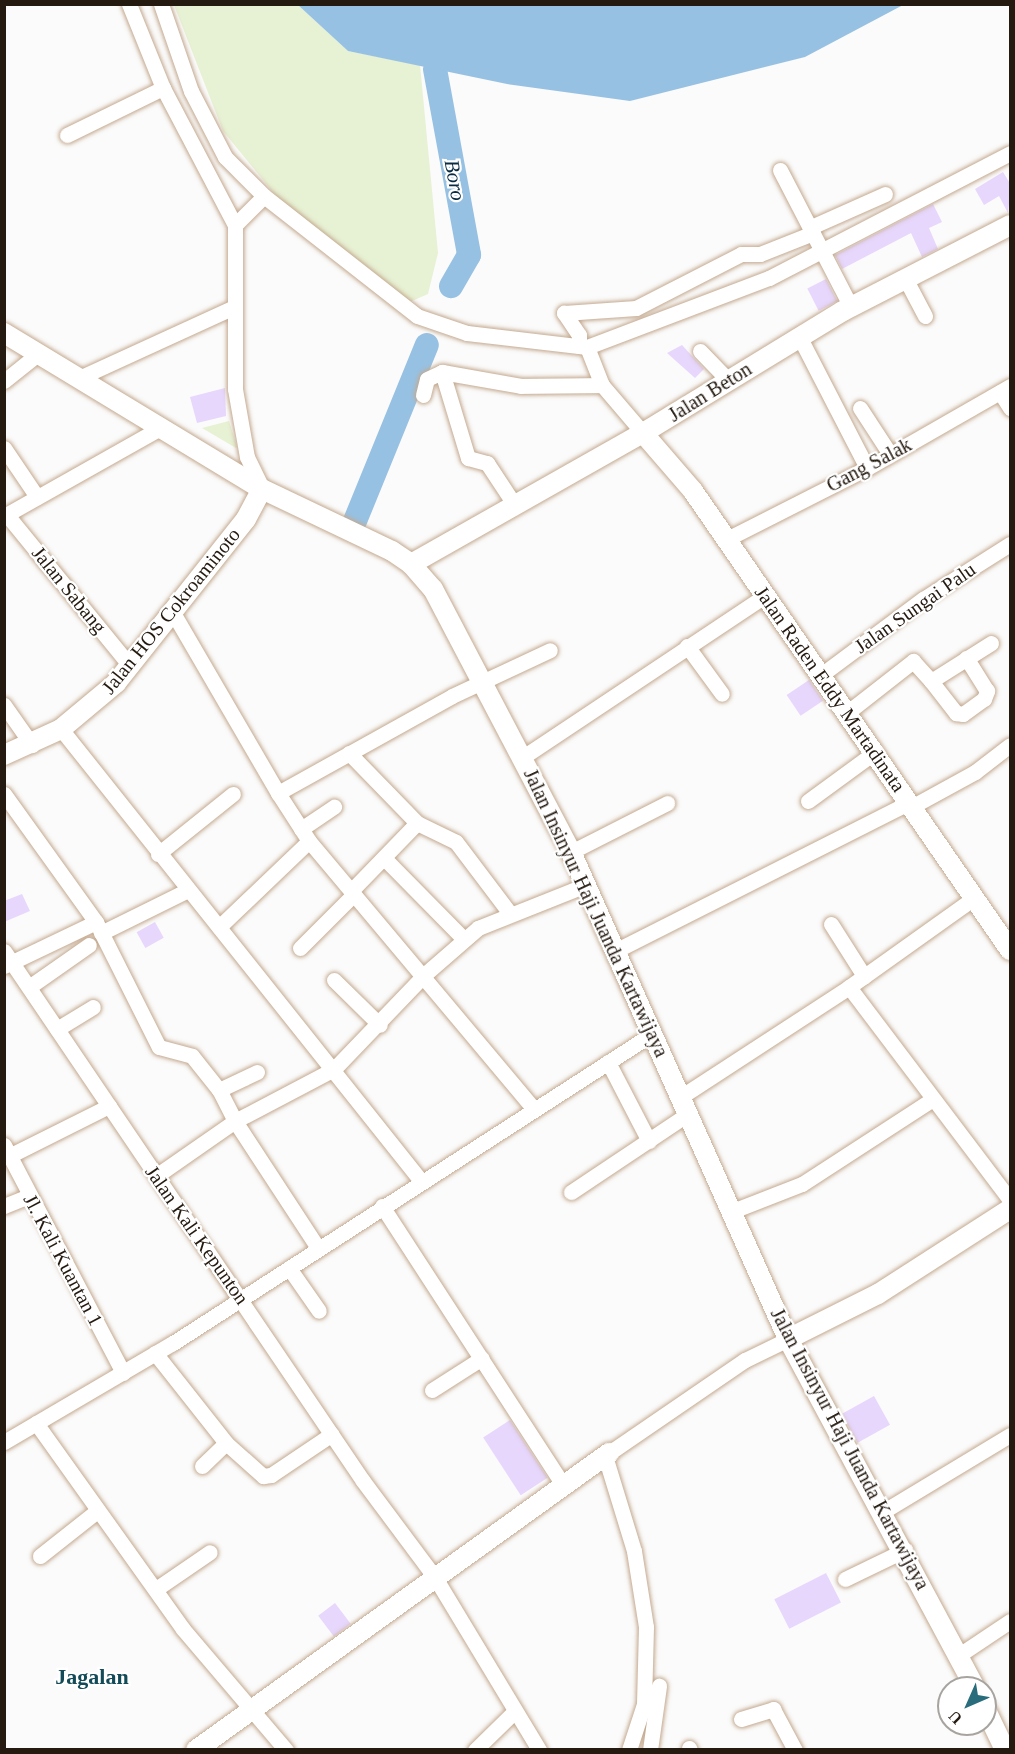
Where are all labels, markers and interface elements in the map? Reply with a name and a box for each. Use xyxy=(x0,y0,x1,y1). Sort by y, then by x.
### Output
water label: Boro xyxy=(439,158,471,202)
street label: Jalan Beton xyxy=(664,357,756,427)
street label: Gang Salak xyxy=(822,433,916,497)
street label: Jalan HOS Cokroaminoto xyxy=(97,523,245,699)
street label: Jalan Sabang xyxy=(27,542,111,638)
street label: Jalan Sungai Palu xyxy=(850,557,980,659)
street label: Jalan Raden Eddy Martadinata xyxy=(750,581,910,797)
street label: Jalan Insinyur Haji Juanda Kartawijaya xyxy=(518,765,674,1061)
street label: Jalan Kali Kepunton xyxy=(140,1161,254,1309)
street label: Jl. Kali Kuantan 1 xyxy=(18,1190,108,1330)
street label: Jalan Insinyur Haji Juanda Kartawijaya xyxy=(765,1304,935,1594)
district label: Jagalan xyxy=(55,1664,129,1690)
north arrow xyxy=(937,1676,997,1736)
text: U xyxy=(945,1708,965,1728)

